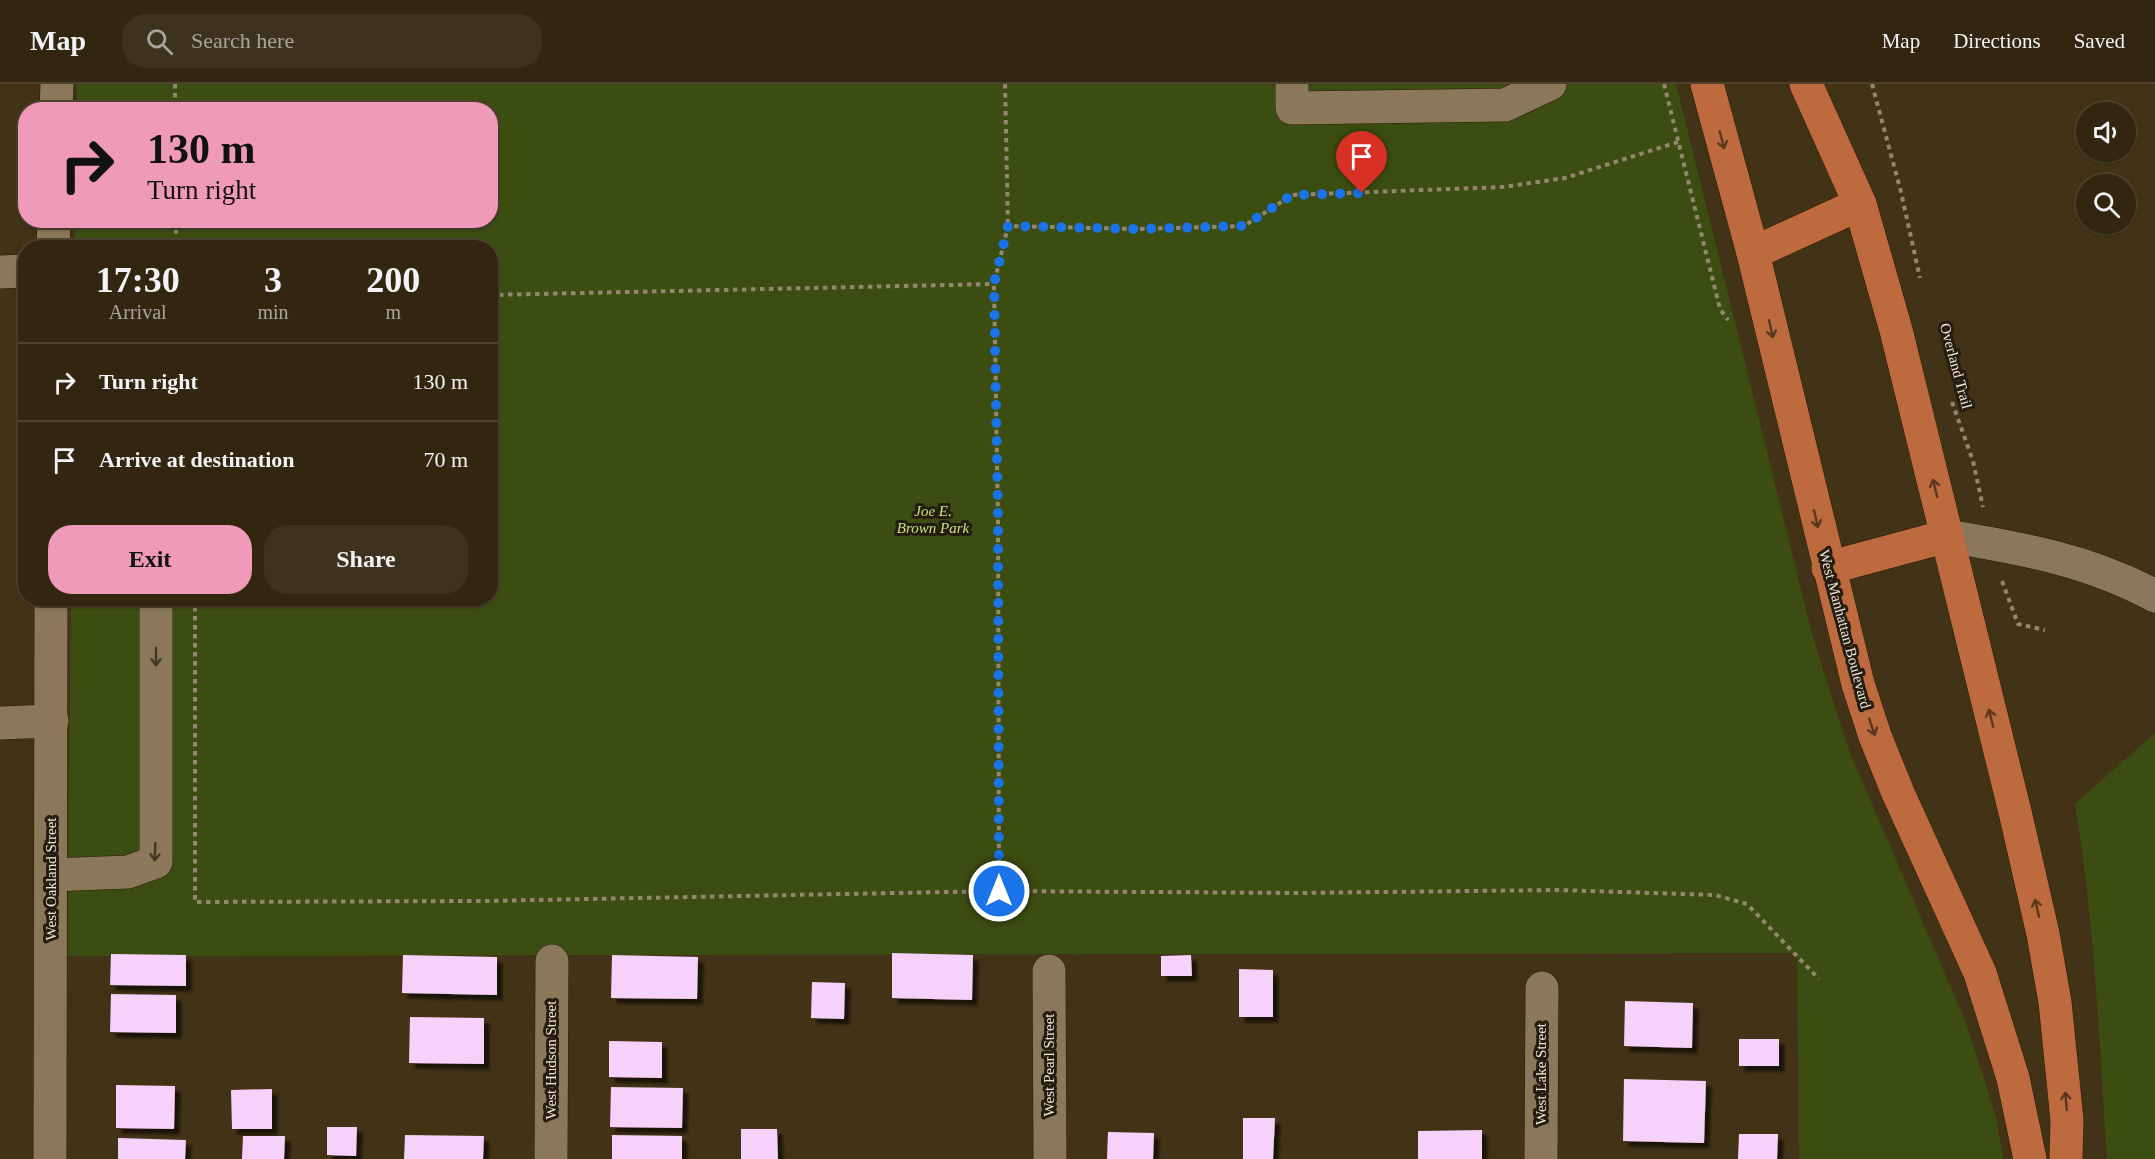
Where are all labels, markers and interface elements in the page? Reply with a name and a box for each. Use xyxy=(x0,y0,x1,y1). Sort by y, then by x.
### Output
search box xyxy=(122,14,542,68)
text: Map xyxy=(30,25,86,56)
icon: search xyxy=(143,25,176,58)
text: Search here xyxy=(191,28,294,53)
text: Map xyxy=(1882,29,1920,53)
text: Directions xyxy=(1953,29,2041,53)
text: Saved xyxy=(2074,29,2125,53)
map controls xyxy=(2076,102,2136,234)
button: sound xyxy=(2076,102,2136,162)
icon: right xyxy=(48,126,126,204)
text: 130 m xyxy=(147,126,256,172)
pin xyxy=(1336,131,1387,193)
one-way arrow xyxy=(1717,131,1729,150)
icon: arrive xyxy=(1345,140,1378,173)
button: search xyxy=(2076,174,2136,234)
text: Turn right xyxy=(147,175,256,205)
text: 17:30 xyxy=(96,260,180,300)
text: 3 xyxy=(264,260,282,300)
text: 200 xyxy=(366,260,420,300)
text: Arrival xyxy=(109,301,167,323)
text: min xyxy=(257,301,289,323)
text: m xyxy=(386,301,401,323)
one-way arrow xyxy=(1766,319,1778,338)
street label: Overland Trail xyxy=(1937,321,1975,411)
icon: right xyxy=(48,366,81,399)
text: Turn right xyxy=(99,369,198,394)
text: 130 m xyxy=(412,369,468,394)
icon: arrive xyxy=(48,444,81,477)
text: Arrive at destination xyxy=(99,447,295,472)
text: 70 m xyxy=(423,447,468,472)
one-way arrow xyxy=(1929,479,1941,498)
park label: Joe E. Brown Park xyxy=(897,503,970,536)
one-way arrow xyxy=(1811,509,1823,528)
button: Exit xyxy=(48,525,252,594)
button: Share xyxy=(264,525,468,594)
street label: West Manhattan Boulevard xyxy=(1816,548,1874,711)
one-way arrow xyxy=(150,646,162,666)
one-way arrow xyxy=(1985,709,1997,728)
one-way arrow xyxy=(1868,717,1879,736)
street label: West Oakland Street xyxy=(43,817,59,940)
one-way arrow xyxy=(150,841,161,861)
position arrow xyxy=(967,859,1031,923)
one-way arrow xyxy=(2031,899,2042,918)
street label: West Hudson Street xyxy=(543,1000,559,1119)
street label: West Pearl Street xyxy=(1041,1013,1057,1116)
street label: West Lake Street xyxy=(1533,1022,1549,1125)
one-way arrow xyxy=(2060,1091,2071,1111)

